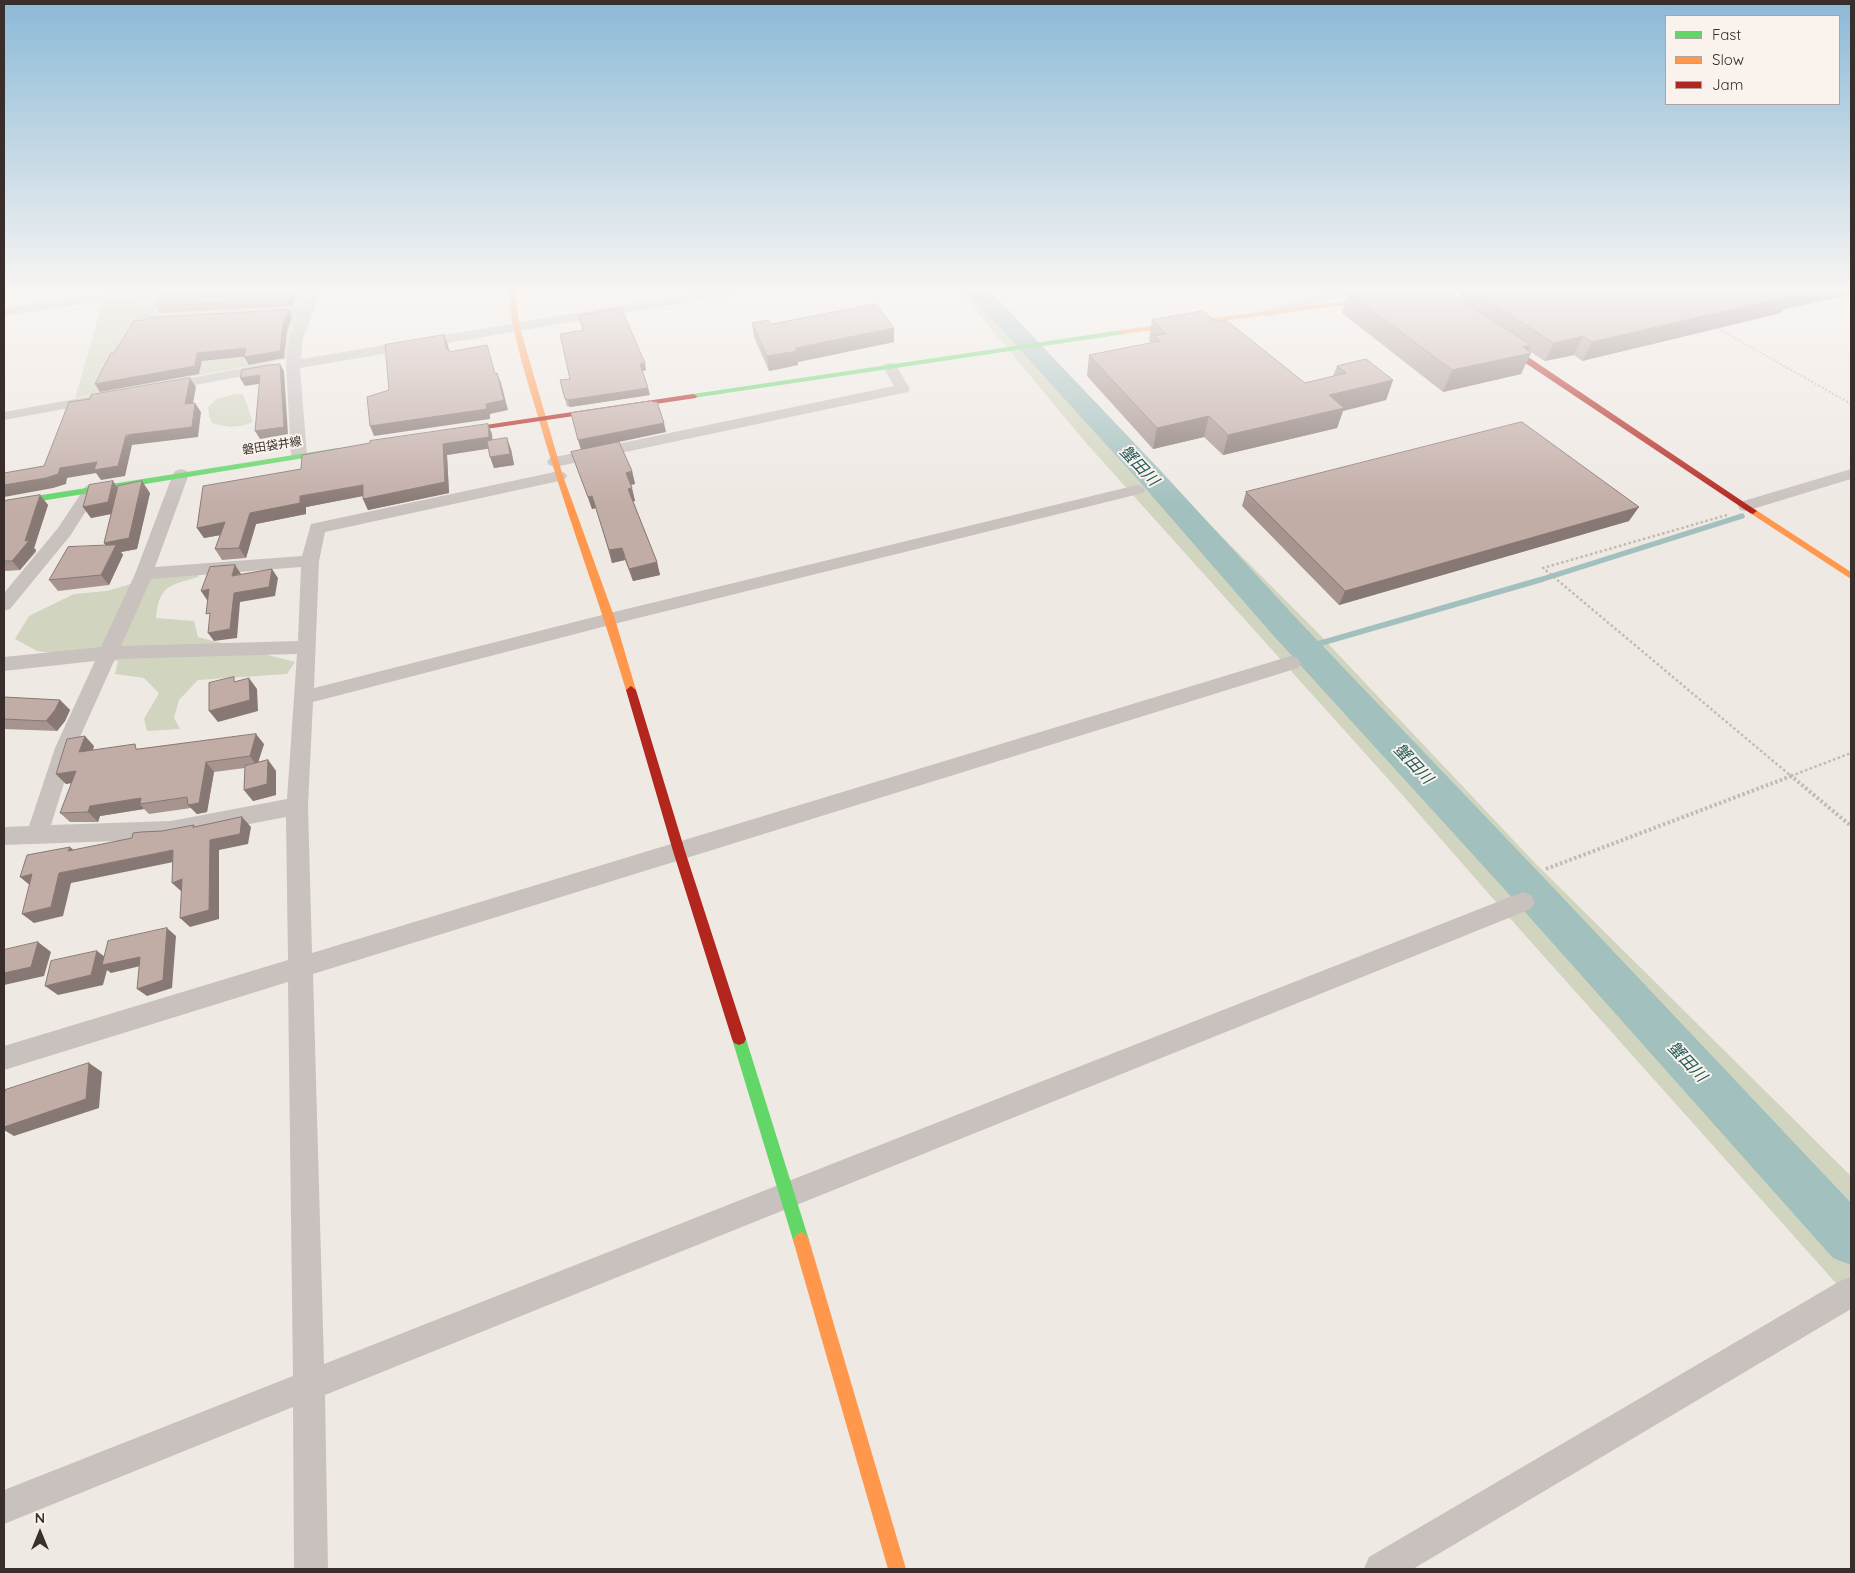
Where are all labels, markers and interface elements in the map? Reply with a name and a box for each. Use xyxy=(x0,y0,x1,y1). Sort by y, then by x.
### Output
legend xyxy=(1665,15,1840,105)
text: Fast xyxy=(1712,25,1741,44)
text: Slow xyxy=(1712,50,1744,69)
text: Jam xyxy=(1712,75,1743,94)
street label: 磐田袋井線 xyxy=(241,434,303,458)
water label: 蟹田川 xyxy=(1116,442,1162,490)
water label: 蟹田川 xyxy=(1390,740,1436,788)
water label: 蟹田川 xyxy=(1664,1038,1710,1086)
north arrow xyxy=(15,1508,65,1558)
text: N xyxy=(35,1509,45,1527)

